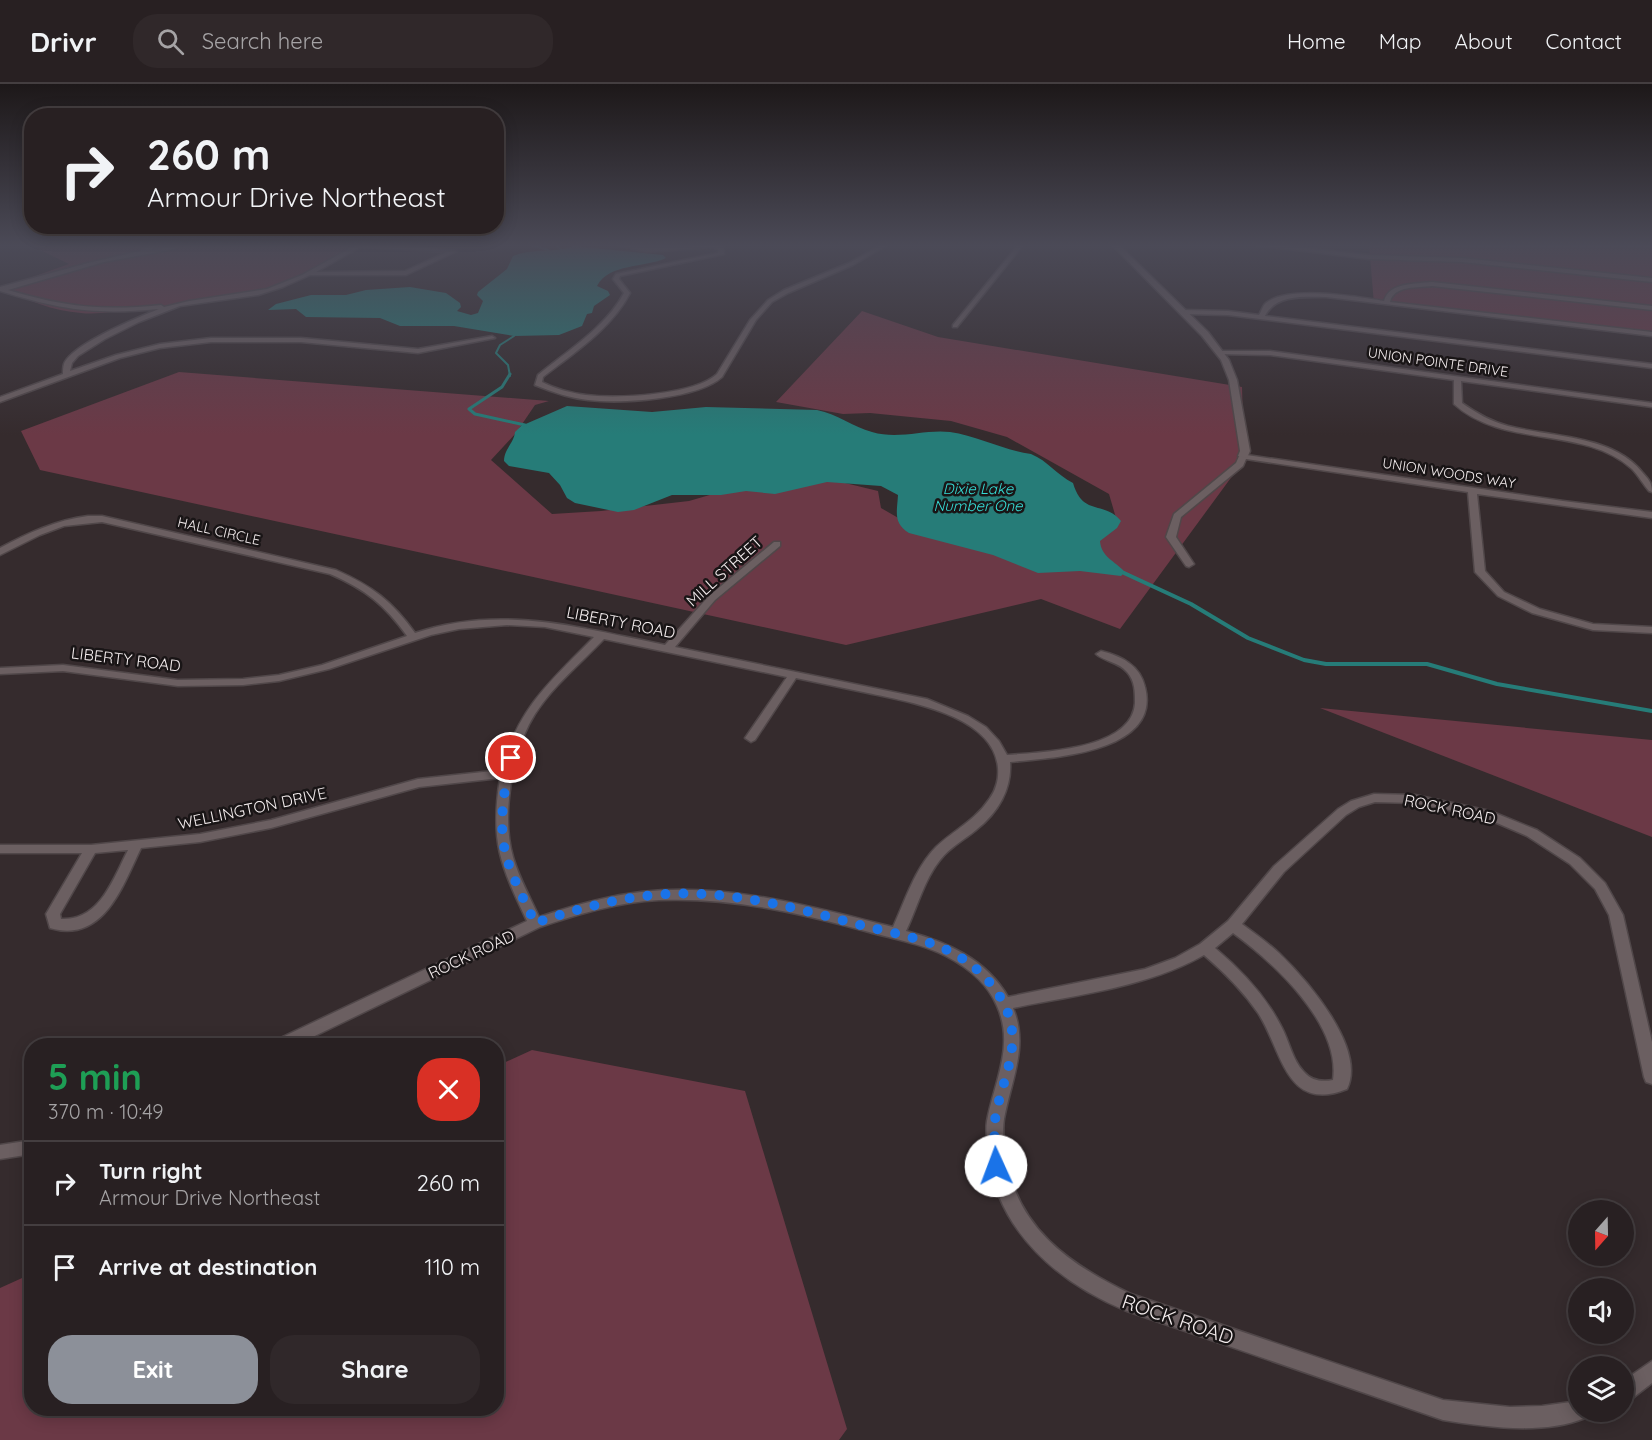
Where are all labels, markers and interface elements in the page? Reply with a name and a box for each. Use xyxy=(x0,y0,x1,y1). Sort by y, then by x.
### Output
search box xyxy=(133,14,553,68)
text: Drivr xyxy=(30,24,97,59)
icon: search xyxy=(154,25,187,58)
text: Search here xyxy=(202,27,323,55)
text: Home xyxy=(1287,28,1346,54)
text: Map xyxy=(1379,28,1422,54)
text: About xyxy=(1455,28,1513,54)
text: Contact xyxy=(1546,28,1622,54)
text: 260 m xyxy=(147,128,270,181)
icon: right xyxy=(48,132,126,210)
text: Armour Drive Northeast xyxy=(147,180,446,214)
street label: UNION POINTE DRIVE xyxy=(1367,343,1509,381)
street label: UNION WOODS WAY xyxy=(1381,454,1517,492)
water label: Dixie Lake Number One xyxy=(933,479,1023,515)
street label: HALL CIRCLE xyxy=(176,513,262,549)
street label: MILL STREET xyxy=(682,531,767,610)
street label: LIBERTY ROAD xyxy=(565,602,677,642)
street label: LIBERTY ROAD xyxy=(70,642,182,676)
pin xyxy=(485,732,536,783)
icon: arrive xyxy=(494,741,527,774)
street label: WELLINGTON DRIVE xyxy=(176,782,328,834)
street label: ROCK ROAD xyxy=(1402,790,1498,828)
street label: ROCK ROAD xyxy=(425,925,517,983)
text: 5 min xyxy=(48,1054,142,1099)
button: close xyxy=(417,1058,480,1121)
text: 370 m · 10:49 xyxy=(48,1099,164,1124)
position arrow xyxy=(964,1134,1028,1198)
text: Turn right xyxy=(99,1157,203,1185)
icon: right xyxy=(48,1167,81,1200)
text: 260 m xyxy=(417,1169,480,1197)
text: Armour Drive Northeast xyxy=(99,1185,320,1210)
north arrow xyxy=(1568,1200,1634,1266)
map controls xyxy=(1568,1200,1634,1422)
icon: arrive xyxy=(48,1251,81,1284)
text: Arrive at destination xyxy=(99,1253,317,1281)
text: 110 m xyxy=(425,1253,480,1281)
button: sound xyxy=(1568,1278,1634,1344)
street label: ROCK ROAD xyxy=(1119,1288,1237,1350)
button: Exit xyxy=(48,1335,258,1404)
button: Share xyxy=(270,1335,480,1404)
button: layers xyxy=(1568,1356,1634,1422)

